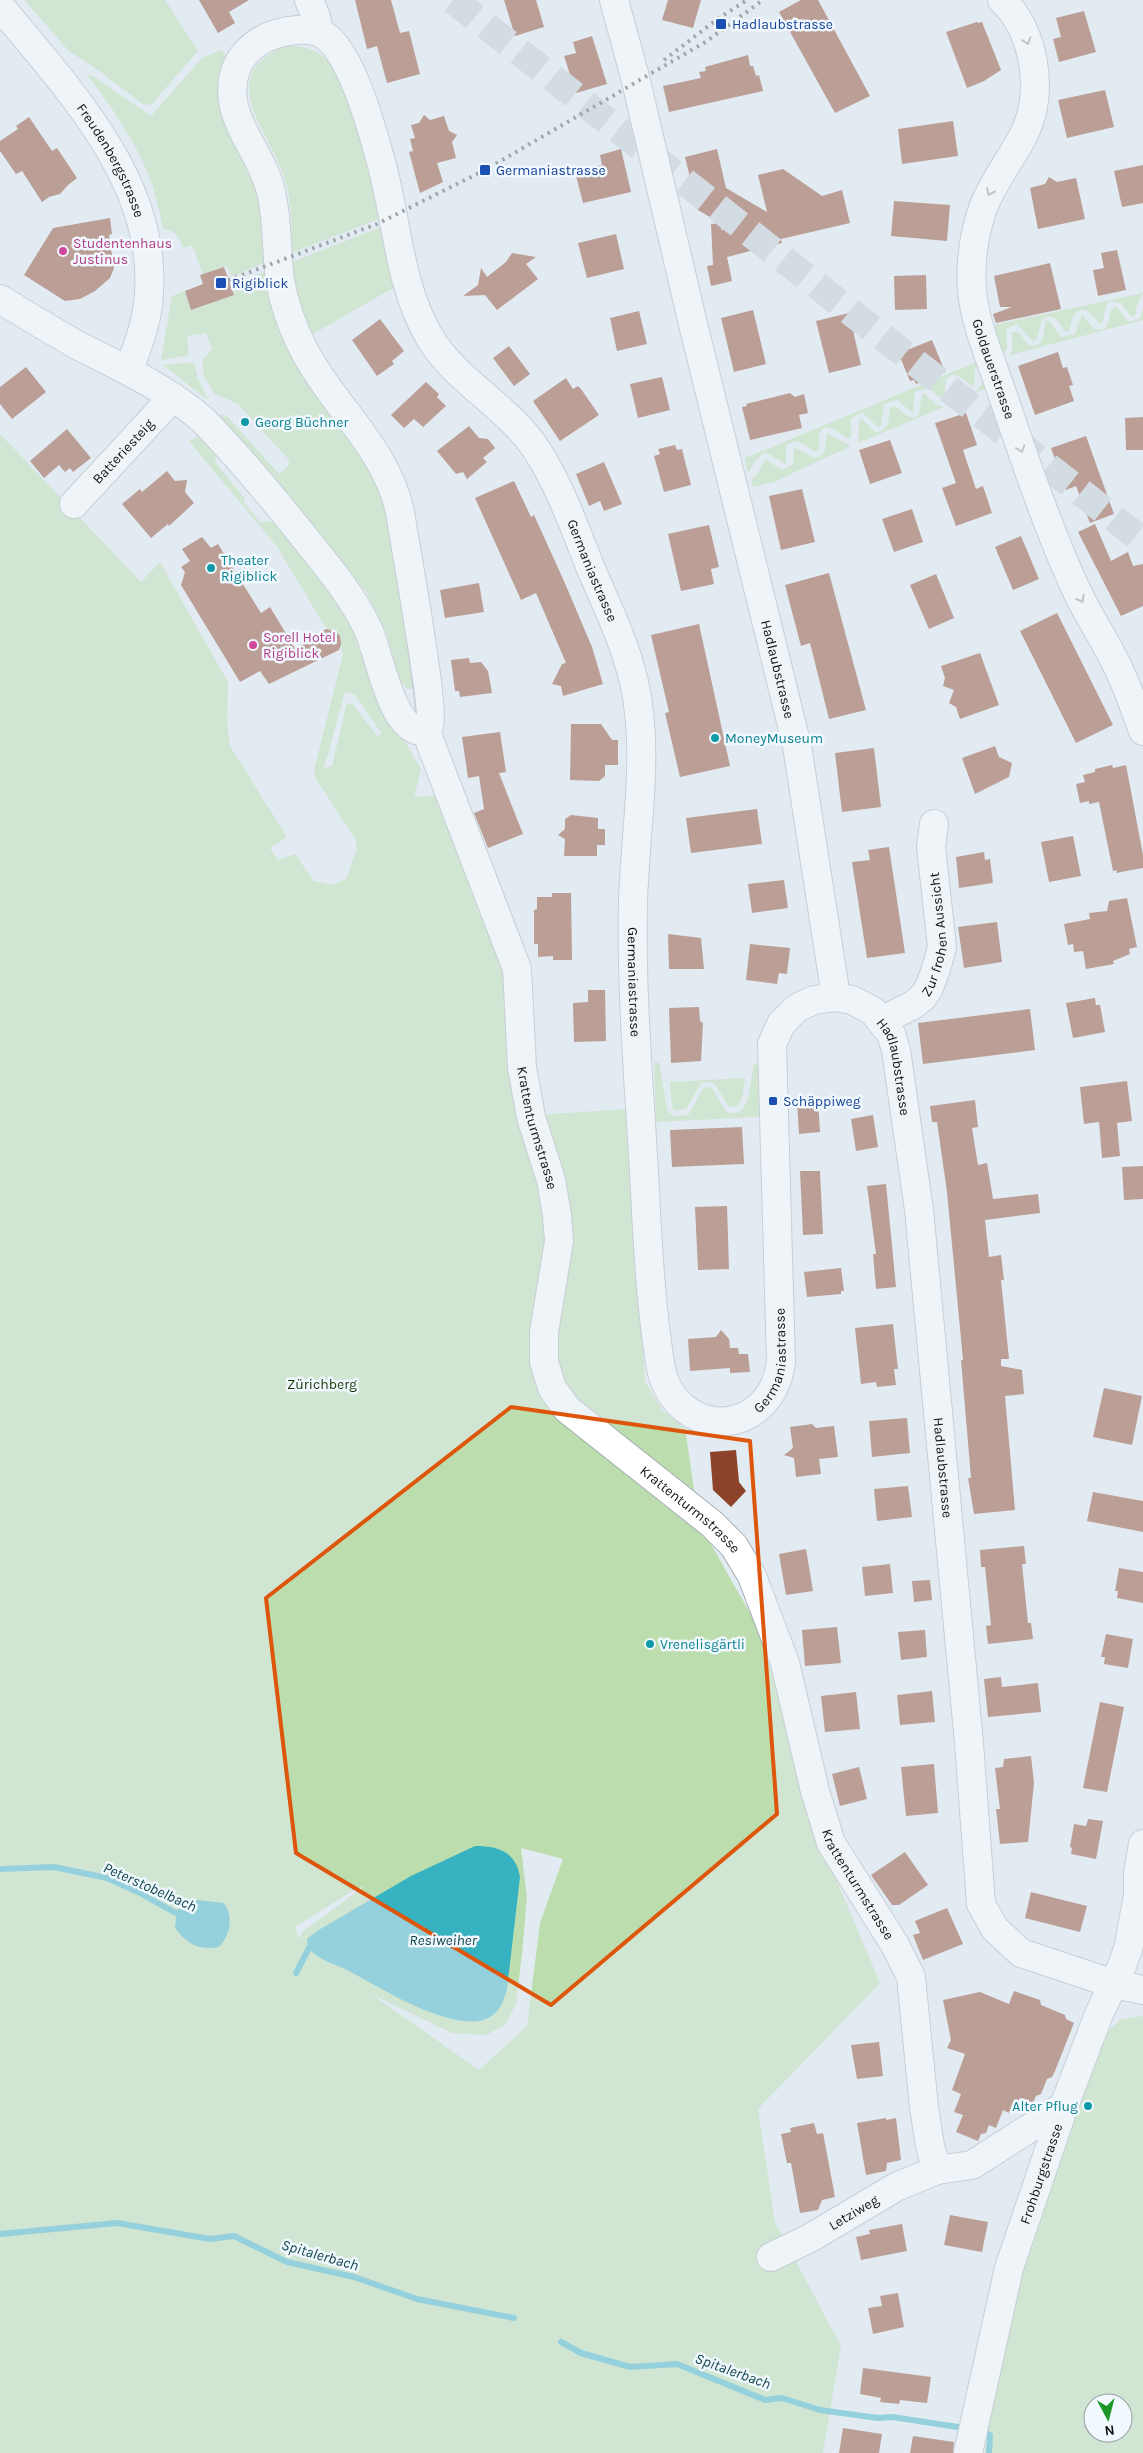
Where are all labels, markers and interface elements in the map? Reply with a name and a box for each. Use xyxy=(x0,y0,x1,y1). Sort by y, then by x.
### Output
place label: Hadlaubstrasse xyxy=(732,16,833,33)
marker: Hadlaubstrasse xyxy=(714,17,728,31)
one-way arrow xyxy=(1021,36,1031,45)
street label: Freudenbergstrasse xyxy=(73,100,148,220)
place label: Germaniastrasse xyxy=(496,162,606,179)
marker: Germaniastrasse xyxy=(478,163,492,177)
one-way arrow xyxy=(986,187,997,196)
place label: Studentenhaus Justinus xyxy=(73,235,172,268)
marker: Studentenhaus Justinus xyxy=(57,245,69,257)
place label: Rigiblick xyxy=(232,275,288,292)
marker: Rigiblick xyxy=(214,276,228,290)
street label: Goldauerstrasse xyxy=(968,317,1018,421)
place label: Georg Büchner xyxy=(255,414,349,431)
street label: Batteriesteig xyxy=(89,415,158,488)
marker: Georg Büchner xyxy=(239,416,251,428)
one-way arrow xyxy=(1016,444,1026,452)
street label: Germaniastrasse xyxy=(563,517,621,625)
place label: Theater Rigiblick xyxy=(221,552,277,585)
marker: Theater Rigiblick xyxy=(205,562,217,574)
one-way arrow xyxy=(1075,594,1085,603)
street label: Hadlaubstrasse xyxy=(757,618,798,720)
place label: Sorell Hotel Rigiblick xyxy=(263,629,336,662)
marker: Sorell Hotel Rigiblick xyxy=(247,639,259,651)
place label: MoneyMuseum xyxy=(725,730,823,747)
marker: MoneyMuseum xyxy=(709,732,721,744)
street label: Zur frohen Aussicht xyxy=(918,871,951,1000)
street label: Germaniastrasse xyxy=(624,927,644,1037)
street label: Hadlaubstrasse xyxy=(873,1015,913,1117)
street label: Krattenturmstrasse xyxy=(513,1065,560,1191)
place label: Schäppiweg xyxy=(783,1093,861,1110)
marker: Schäppiweg xyxy=(767,1095,779,1107)
street label: Germaniastrasse xyxy=(750,1308,790,1417)
park label: Zürichberg xyxy=(287,1376,357,1393)
street label: Hadlaubstrasse xyxy=(929,1417,956,1519)
street label: Krattenturmstrasse xyxy=(636,1462,744,1556)
place label: Vrenelisgärtli xyxy=(660,1636,745,1653)
marker: Vrenelisgärtli xyxy=(644,1638,656,1650)
street label: Krattenturmstrasse xyxy=(818,1827,898,1943)
water label: Peterstobelbach xyxy=(101,1858,199,1916)
water label: Resiweiher xyxy=(409,1931,478,1949)
place label: Alter Pflug xyxy=(1012,2098,1078,2115)
marker: Alter Pflug xyxy=(1082,2100,1094,2112)
street label: Frohburgstrasse xyxy=(1016,2121,1066,2227)
street label: Letziweg xyxy=(826,2191,882,2234)
water label: Spitalerbach xyxy=(279,2235,361,2275)
water label: Spitalerbach xyxy=(693,2349,773,2393)
north arrow xyxy=(1083,2393,1133,2443)
text: N xyxy=(1104,2421,1116,2439)

